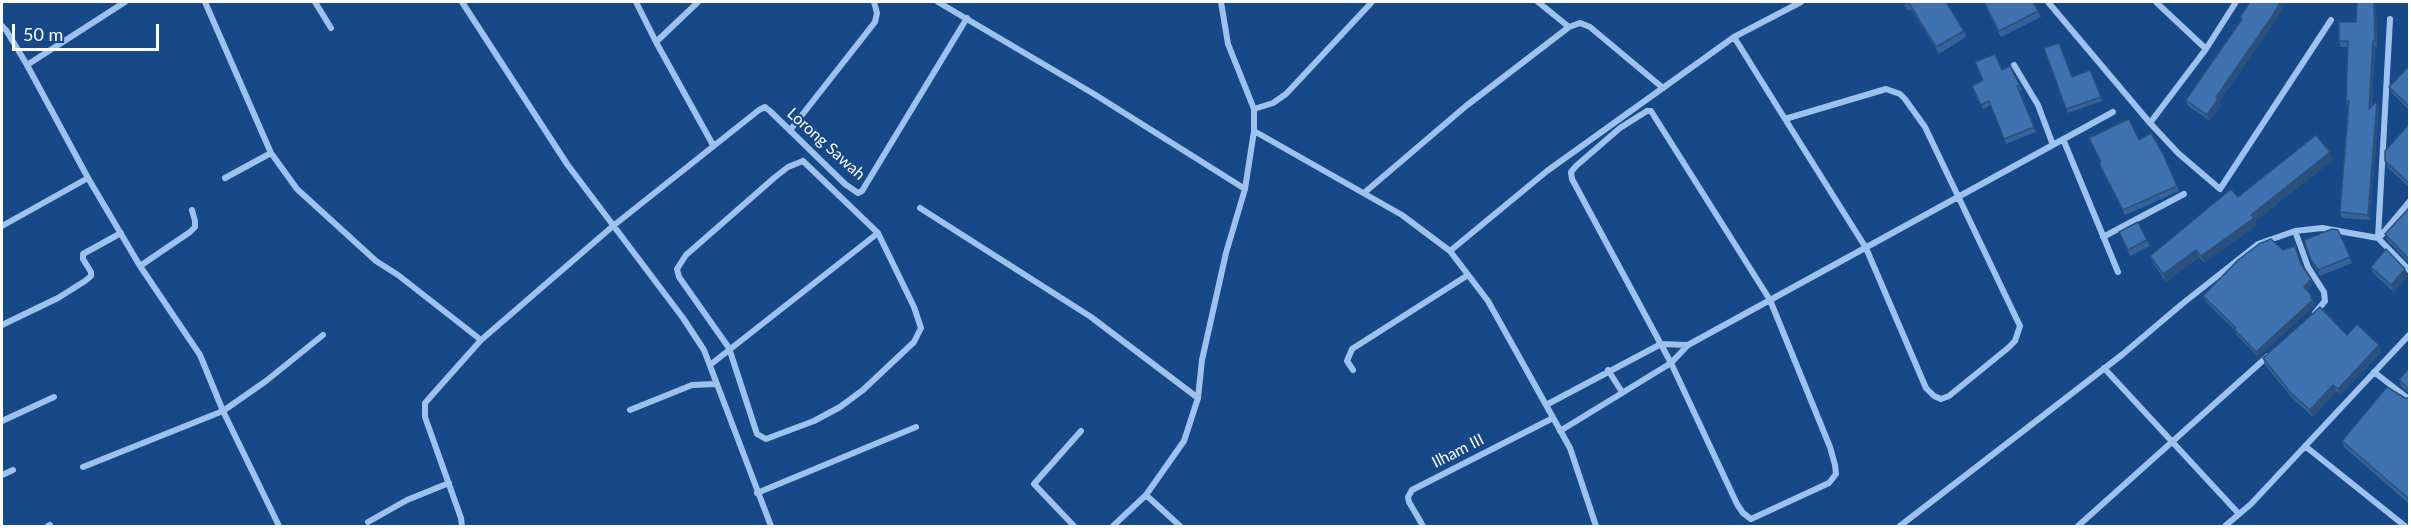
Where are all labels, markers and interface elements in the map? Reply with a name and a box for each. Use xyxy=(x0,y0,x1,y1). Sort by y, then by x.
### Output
scale bar xyxy=(15,12,162,50)
text: 50 m xyxy=(23,23,63,45)
street label: Lorong Sawah xyxy=(783,104,869,184)
street label: Ilham III xyxy=(1429,430,1487,472)

